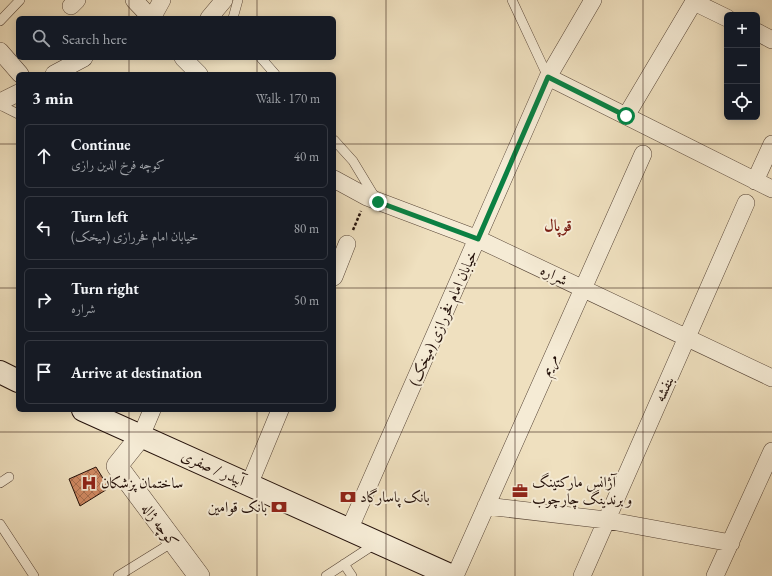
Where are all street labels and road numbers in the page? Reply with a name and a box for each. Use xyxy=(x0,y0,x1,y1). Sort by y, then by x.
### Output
street label: خیابان امام فخررازی (میخک) xyxy=(404,247,485,390)
street label: شراره xyxy=(537,260,571,290)
street label: مریم xyxy=(535,351,565,381)
street label: بنفشه xyxy=(650,373,678,405)
street label: آبیدر / صفری xyxy=(178,445,249,492)
street label: کوچه ژاله xyxy=(136,499,183,552)

